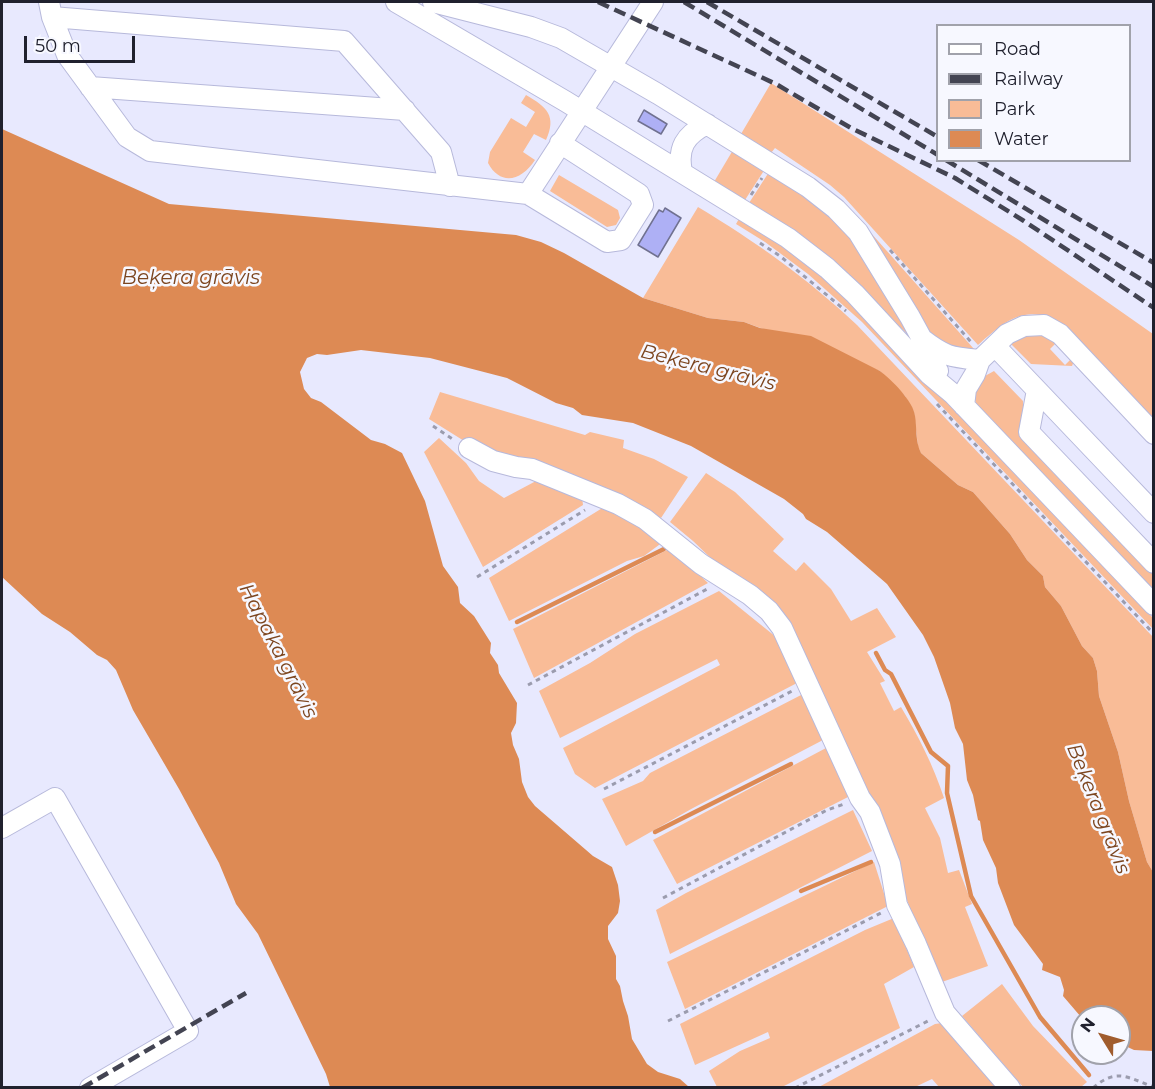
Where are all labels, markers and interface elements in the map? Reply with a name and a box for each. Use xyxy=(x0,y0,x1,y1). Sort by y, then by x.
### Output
scale bar xyxy=(27,24,138,62)
legend xyxy=(936,24,1131,162)
text: 50 m xyxy=(35,35,81,57)
text: Road xyxy=(994,38,1041,60)
text: Railway xyxy=(994,68,1063,90)
text: Park xyxy=(994,98,1035,120)
text: Water xyxy=(994,128,1049,150)
water label: Beķera grāvis xyxy=(122,266,260,290)
water label: Beķera grāvis xyxy=(638,340,778,396)
water label: Hapaka grāvis xyxy=(234,580,322,722)
water label: Beķera grāvis xyxy=(1061,740,1135,878)
north arrow xyxy=(1071,1005,1131,1065)
text: N xyxy=(1076,1014,1099,1036)

